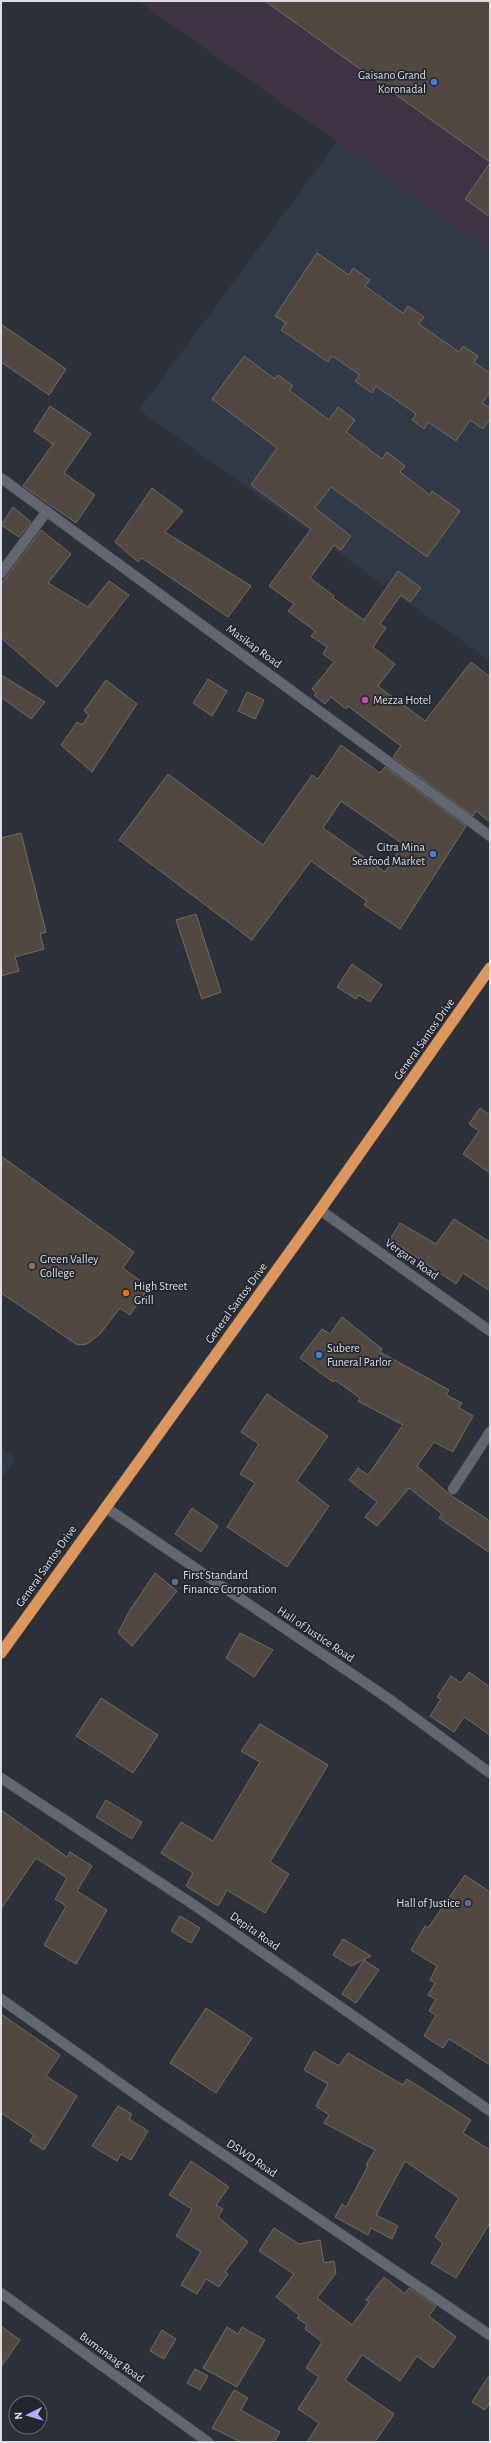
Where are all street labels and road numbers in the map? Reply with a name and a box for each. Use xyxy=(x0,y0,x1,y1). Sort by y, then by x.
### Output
street label: Masikap Road xyxy=(224,622,284,670)
street label: General Santos Drive xyxy=(391,996,457,1082)
street label: Vergara Road xyxy=(383,1236,441,1282)
street label: General Santos Drive xyxy=(203,1260,269,1346)
street label: General Santos Drive xyxy=(13,1523,79,1609)
street label: Hall of Justice Road xyxy=(276,1604,356,1664)
street label: Depita Road xyxy=(228,1910,282,1952)
street label: DSWD Road xyxy=(225,2137,279,2179)
street label: Bumanaag Road xyxy=(78,2330,146,2384)

